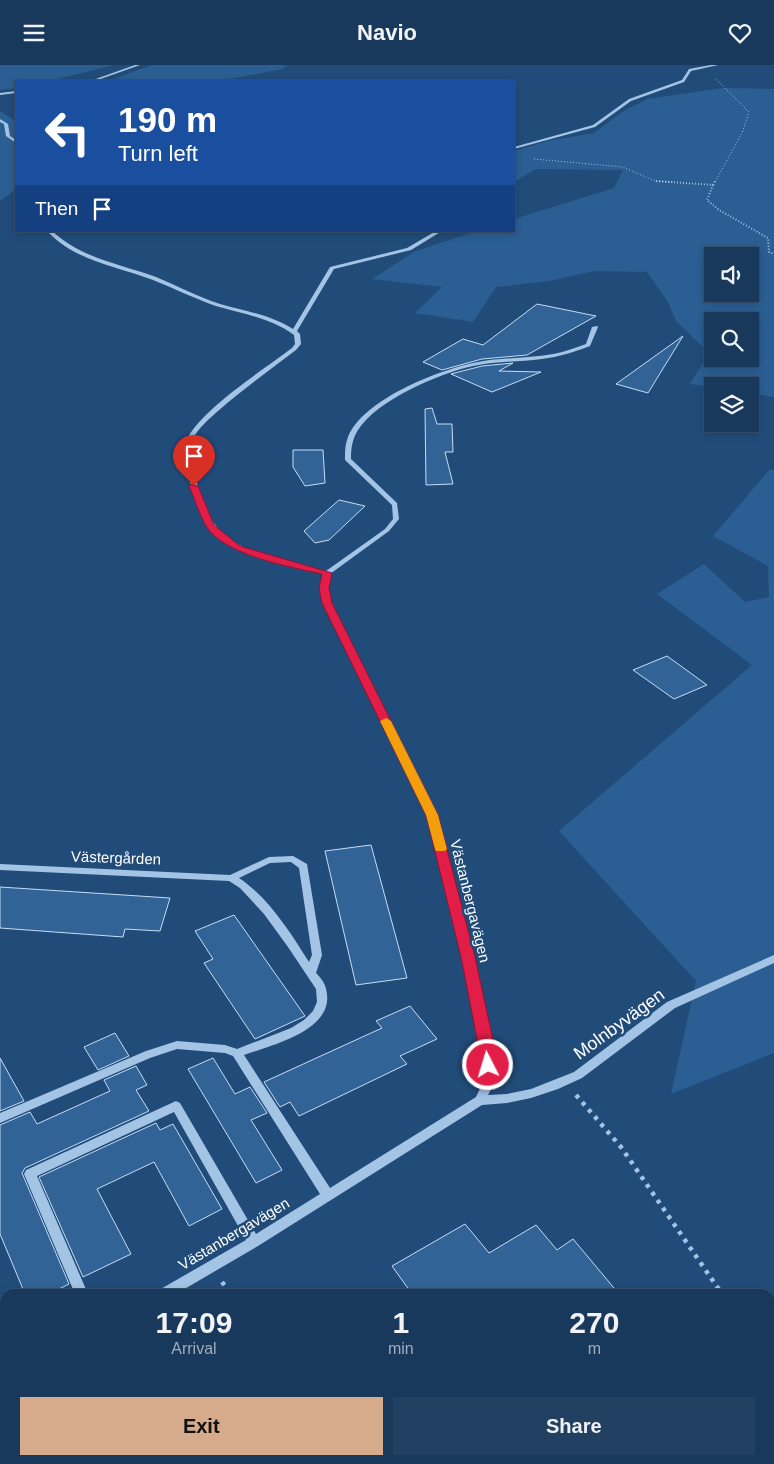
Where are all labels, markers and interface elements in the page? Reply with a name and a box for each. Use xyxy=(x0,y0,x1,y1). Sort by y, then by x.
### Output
icon: menu xyxy=(20,19,48,47)
icon: heart xyxy=(726,19,754,47)
text: Navio xyxy=(357,20,417,45)
icon: left xyxy=(35,100,100,165)
text: 190 m xyxy=(118,100,217,139)
text: Turn left xyxy=(118,141,198,166)
icon: arrive xyxy=(88,195,116,223)
text: Then xyxy=(35,198,78,219)
map controls xyxy=(704,247,759,432)
button: sound xyxy=(704,247,759,302)
button: search xyxy=(704,312,759,367)
button: layers xyxy=(704,377,759,432)
pin xyxy=(173,435,215,486)
icon: arrive xyxy=(180,442,208,470)
street label: Västanbergavägen xyxy=(447,838,494,964)
street label: Västergården xyxy=(71,847,161,868)
street label: Molnbyvägen xyxy=(570,984,668,1064)
position arrow xyxy=(461,1038,513,1090)
street label: Västanbergavägen xyxy=(175,1194,292,1273)
text: 17:09 xyxy=(156,1306,232,1339)
text: 1 xyxy=(392,1306,409,1339)
text: 270 xyxy=(569,1306,619,1339)
text: Arrival xyxy=(171,1340,217,1357)
text: min xyxy=(388,1340,414,1357)
text: m xyxy=(588,1340,601,1357)
button: Exit xyxy=(20,1397,383,1455)
button: Share xyxy=(393,1397,755,1455)

